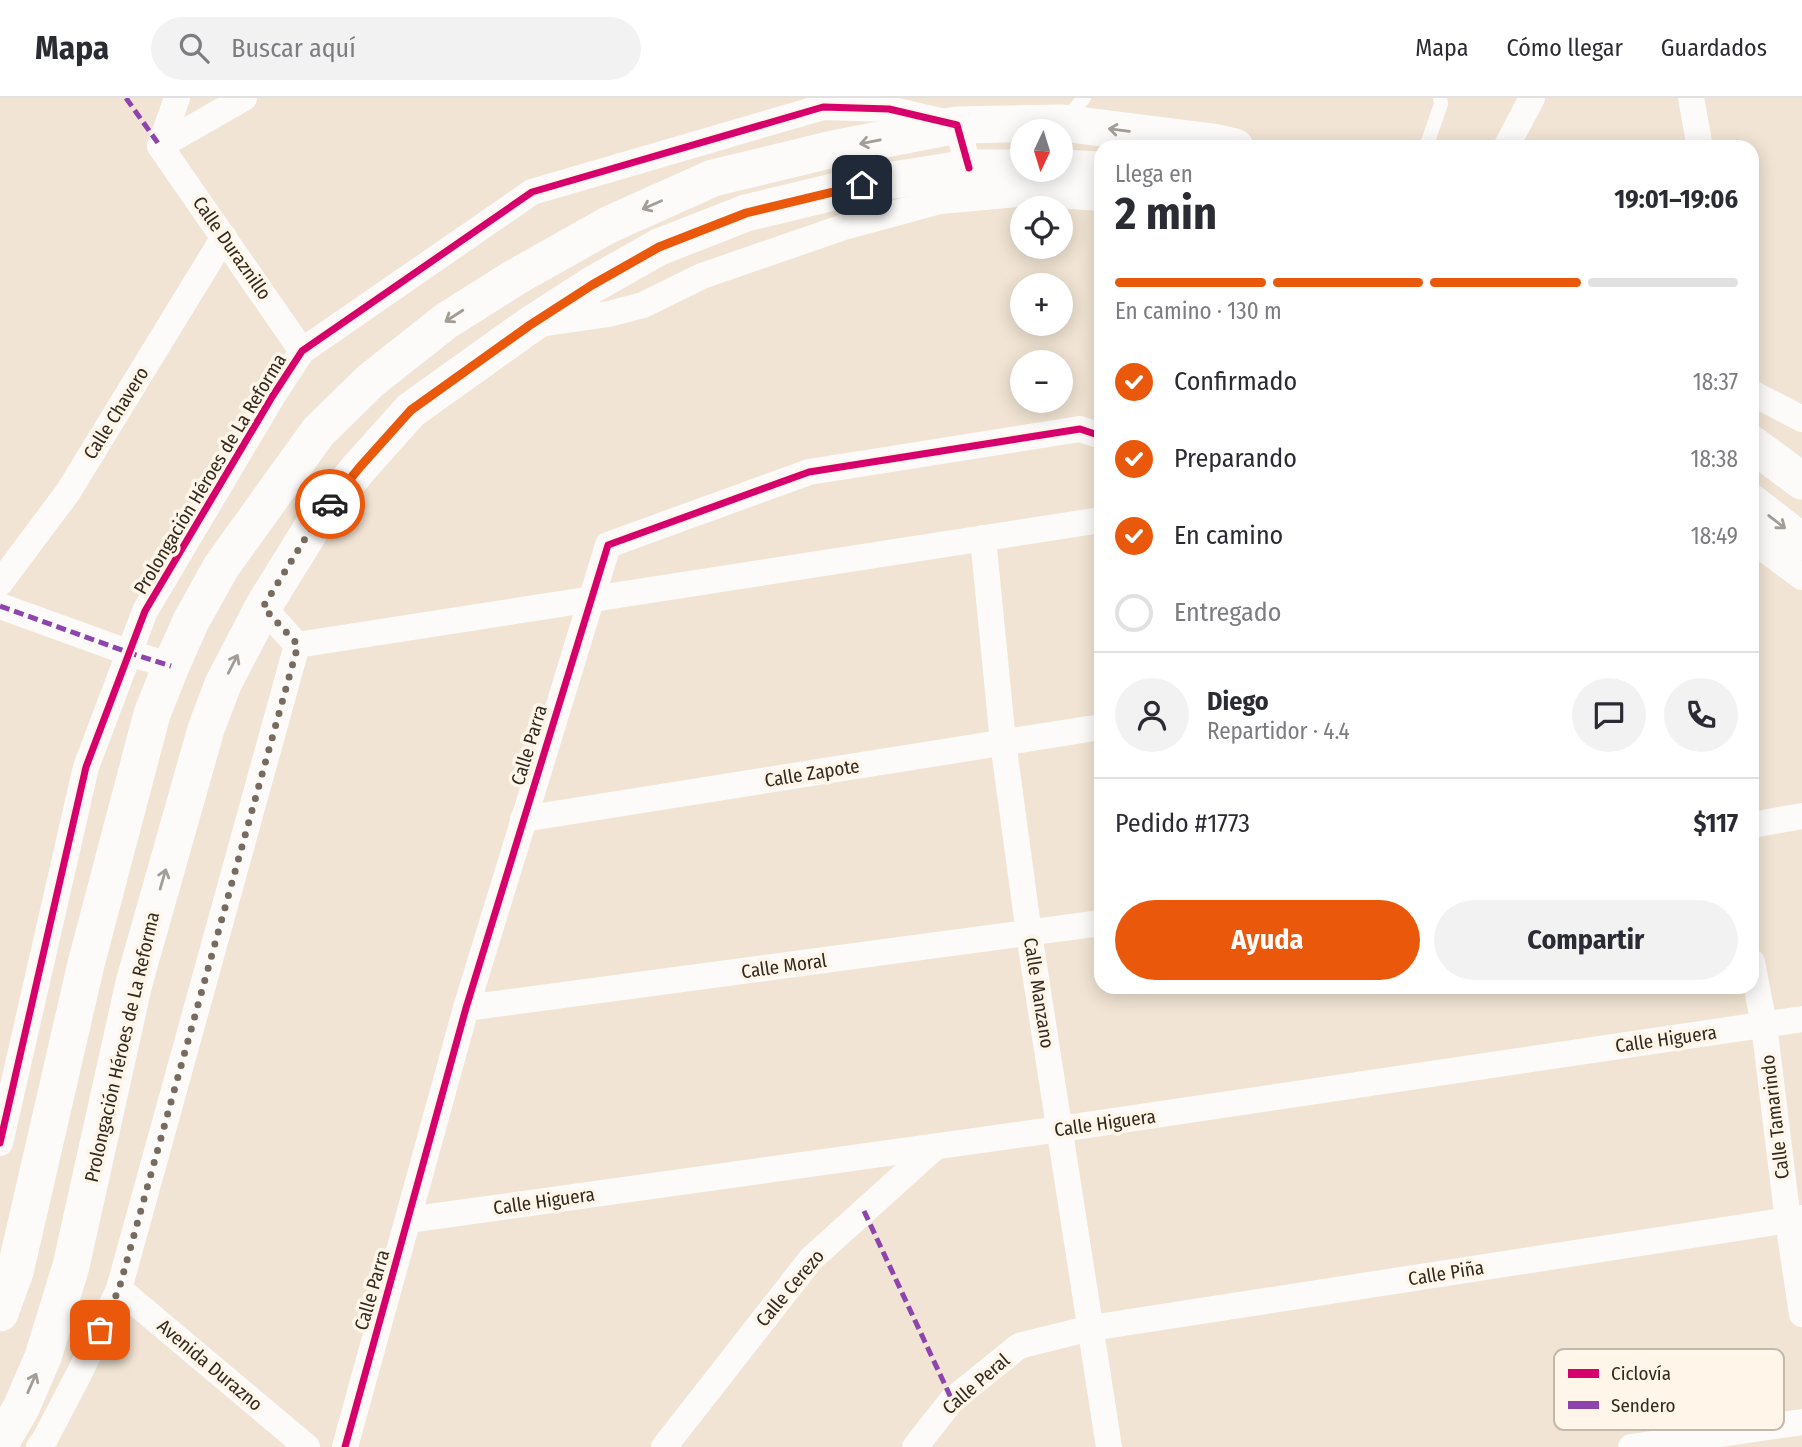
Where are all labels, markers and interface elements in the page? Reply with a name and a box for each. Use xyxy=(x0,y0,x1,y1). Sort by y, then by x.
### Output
search box xyxy=(151,17,641,80)
text: Mapa xyxy=(35,28,109,68)
icon: search xyxy=(175,29,213,67)
text: Buscar aquí xyxy=(231,33,356,64)
text: Mapa xyxy=(1415,34,1468,62)
text: Cómo llegar xyxy=(1506,34,1623,62)
text: Guardados xyxy=(1661,34,1767,62)
north arrow xyxy=(1010,119,1073,182)
map controls xyxy=(1010,119,1073,413)
one-way arrow xyxy=(1109,124,1131,137)
one-way arrow xyxy=(859,136,882,150)
pin xyxy=(832,155,892,215)
text: Llega en xyxy=(1115,160,1193,188)
icon: home xyxy=(843,166,881,204)
text: 19:01–19:06 xyxy=(1614,184,1738,215)
text: 2 min xyxy=(1115,186,1217,241)
street label: Calle Duraznillo xyxy=(188,192,276,304)
button: locate xyxy=(1010,196,1073,259)
one-way arrow xyxy=(642,199,663,212)
button: + xyxy=(1010,273,1073,336)
text: En camino · 130 m xyxy=(1115,297,1282,325)
one-way arrow xyxy=(445,309,464,324)
street label: Prolongación Héroes de La Reforma xyxy=(129,350,291,598)
button: − xyxy=(1010,350,1073,413)
street label: Calle Chavero xyxy=(78,362,154,464)
icon: check xyxy=(1115,363,1153,401)
text: Confirmado xyxy=(1174,366,1297,397)
text: 18:37 xyxy=(1693,368,1738,396)
icon: check xyxy=(1115,440,1153,478)
text: Preparando xyxy=(1174,443,1297,474)
text: 18:38 xyxy=(1691,445,1738,473)
courier xyxy=(295,469,365,539)
icon: car xyxy=(311,485,349,523)
one-way arrow xyxy=(1767,515,1786,530)
icon: check xyxy=(1115,517,1153,555)
text: En camino xyxy=(1174,520,1283,551)
text: 18:49 xyxy=(1691,522,1738,550)
text: Entregado xyxy=(1174,597,1281,628)
one-way arrow xyxy=(227,654,241,674)
button: person xyxy=(1115,678,1189,752)
button: chat xyxy=(1572,678,1646,752)
button: phone xyxy=(1664,678,1738,752)
text: Diego xyxy=(1207,686,1269,717)
street label: Calle Parra xyxy=(506,702,552,788)
text: Repartidor · 4.4 xyxy=(1207,717,1350,745)
street label: Calle Zapote xyxy=(763,754,861,792)
text: Pedido #1773 xyxy=(1115,808,1250,839)
text: $117 xyxy=(1693,808,1738,839)
one-way arrow xyxy=(157,869,170,891)
button: Ayuda xyxy=(1115,900,1420,980)
button: Compartir xyxy=(1434,900,1738,980)
street label: Prolongación Héroes de La Reforma xyxy=(80,910,164,1184)
street label: Calle Manzano xyxy=(1019,936,1059,1050)
street label: Calle Moral xyxy=(740,949,828,983)
street label: Calle Higuera xyxy=(1614,1021,1718,1057)
street label: Calle Tamarindo xyxy=(1756,1054,1794,1180)
street label: Calle Higuera xyxy=(1053,1105,1157,1141)
street label: Calle Higuera xyxy=(492,1183,596,1219)
street label: Calle Cerezo xyxy=(751,1245,829,1331)
street label: Calle Parra xyxy=(350,1247,394,1333)
street label: Calle Piña xyxy=(1406,1256,1486,1290)
pin xyxy=(70,1300,130,1360)
icon: bag xyxy=(81,1311,119,1349)
street label: Avenida Durazno xyxy=(153,1314,267,1416)
street label: Calle Peral xyxy=(938,1349,1014,1419)
legend xyxy=(1554,1349,1784,1430)
text: Ciclovía xyxy=(1611,1362,1671,1385)
one-way arrow xyxy=(26,1373,39,1395)
text: Sendero xyxy=(1611,1394,1676,1417)

